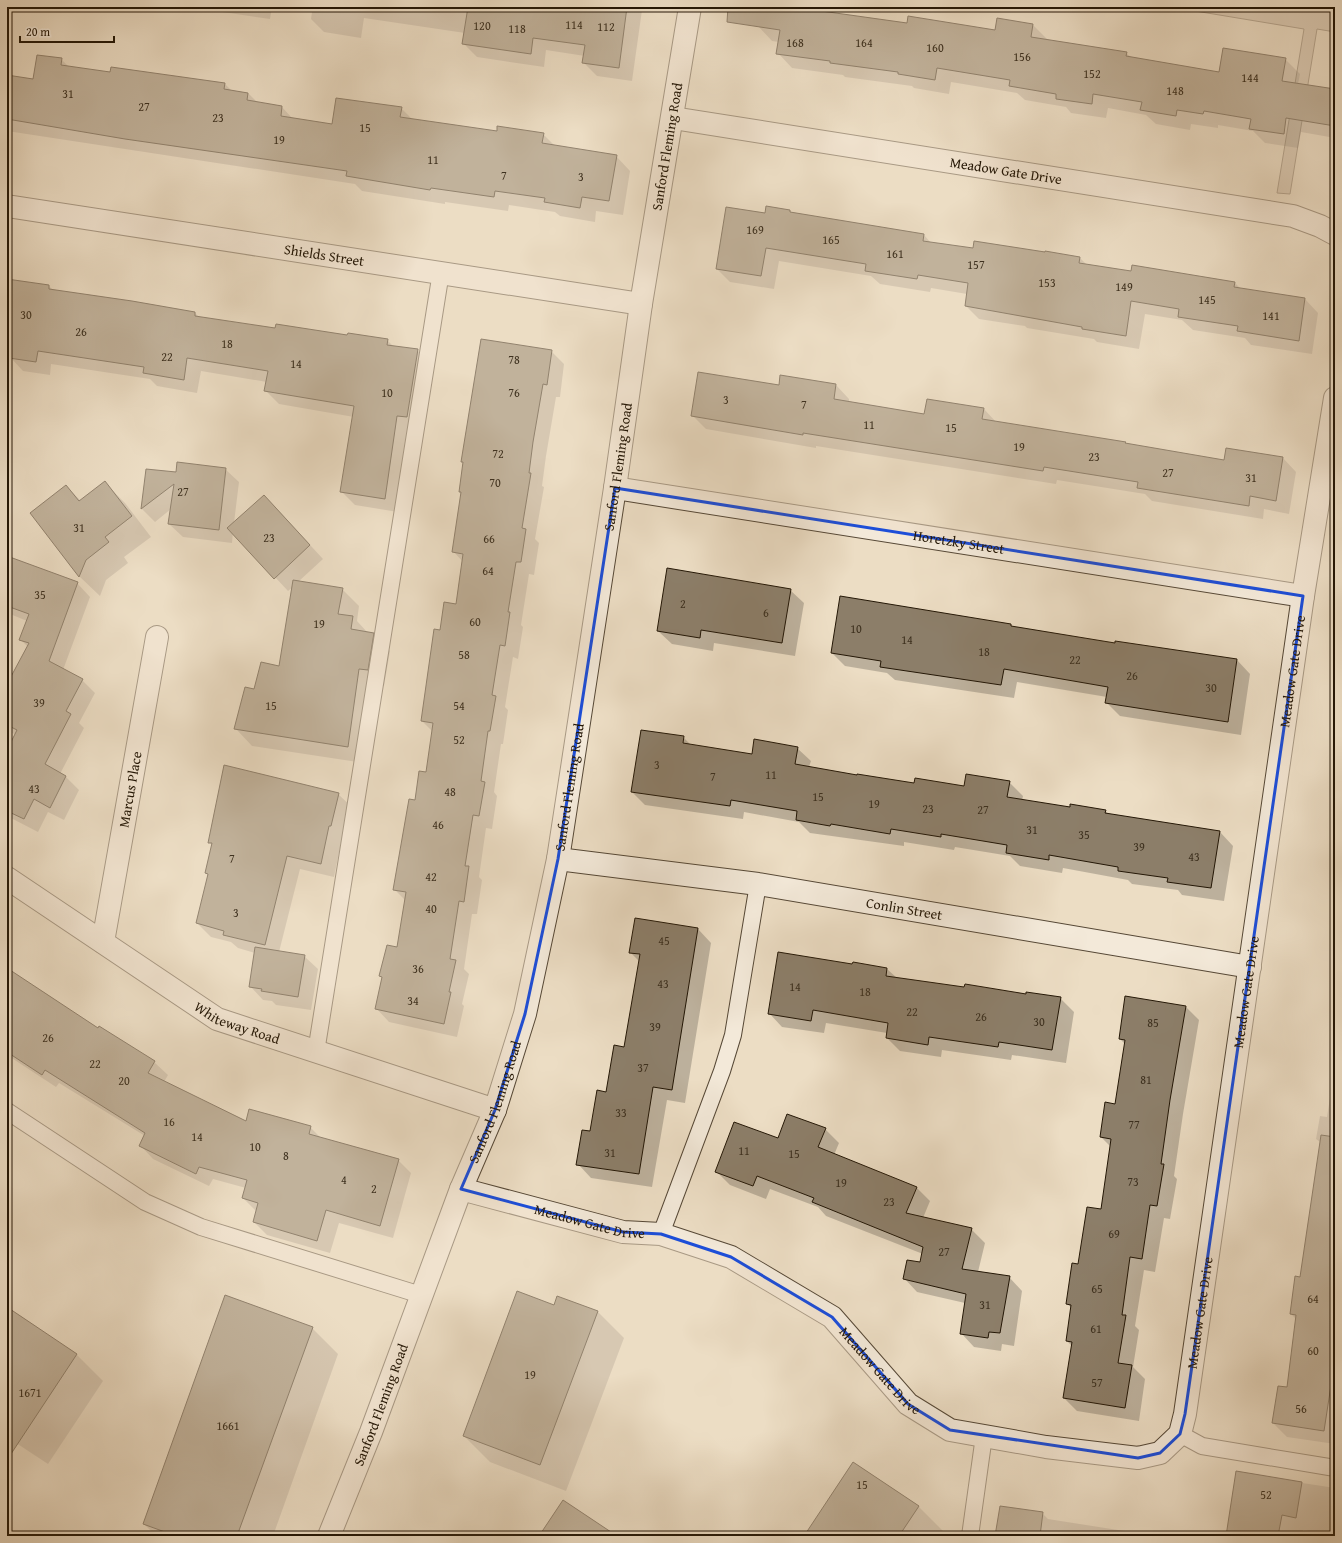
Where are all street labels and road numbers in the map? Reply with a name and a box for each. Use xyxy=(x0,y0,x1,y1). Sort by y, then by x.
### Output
street label: Sanford Fleming Road xyxy=(647,81,687,212)
street label: Meadow Gate Drive xyxy=(948,152,1064,189)
street label: Shields Street xyxy=(283,239,366,271)
street label: Sanford Fleming Road xyxy=(599,401,637,532)
street label: Horetzky Street xyxy=(912,525,1006,559)
street label: Meadow Gate Drive xyxy=(1274,614,1310,729)
street label: Sanford Fleming Road xyxy=(549,721,589,853)
street label: Marcus Place xyxy=(113,749,147,829)
street label: Conlin Street xyxy=(865,892,944,925)
street label: Meadow Gate Drive xyxy=(1228,934,1264,1049)
street label: Whiteway Road xyxy=(190,997,283,1049)
street label: Sanford Fleming Road xyxy=(463,1038,526,1166)
street label: Meadow Gate Drive xyxy=(532,1199,646,1243)
street label: Meadow Gate Drive xyxy=(1182,1255,1218,1370)
street label: Meadow Gate Drive xyxy=(835,1322,925,1420)
street label: Sanford Fleming Road xyxy=(348,1340,413,1469)

